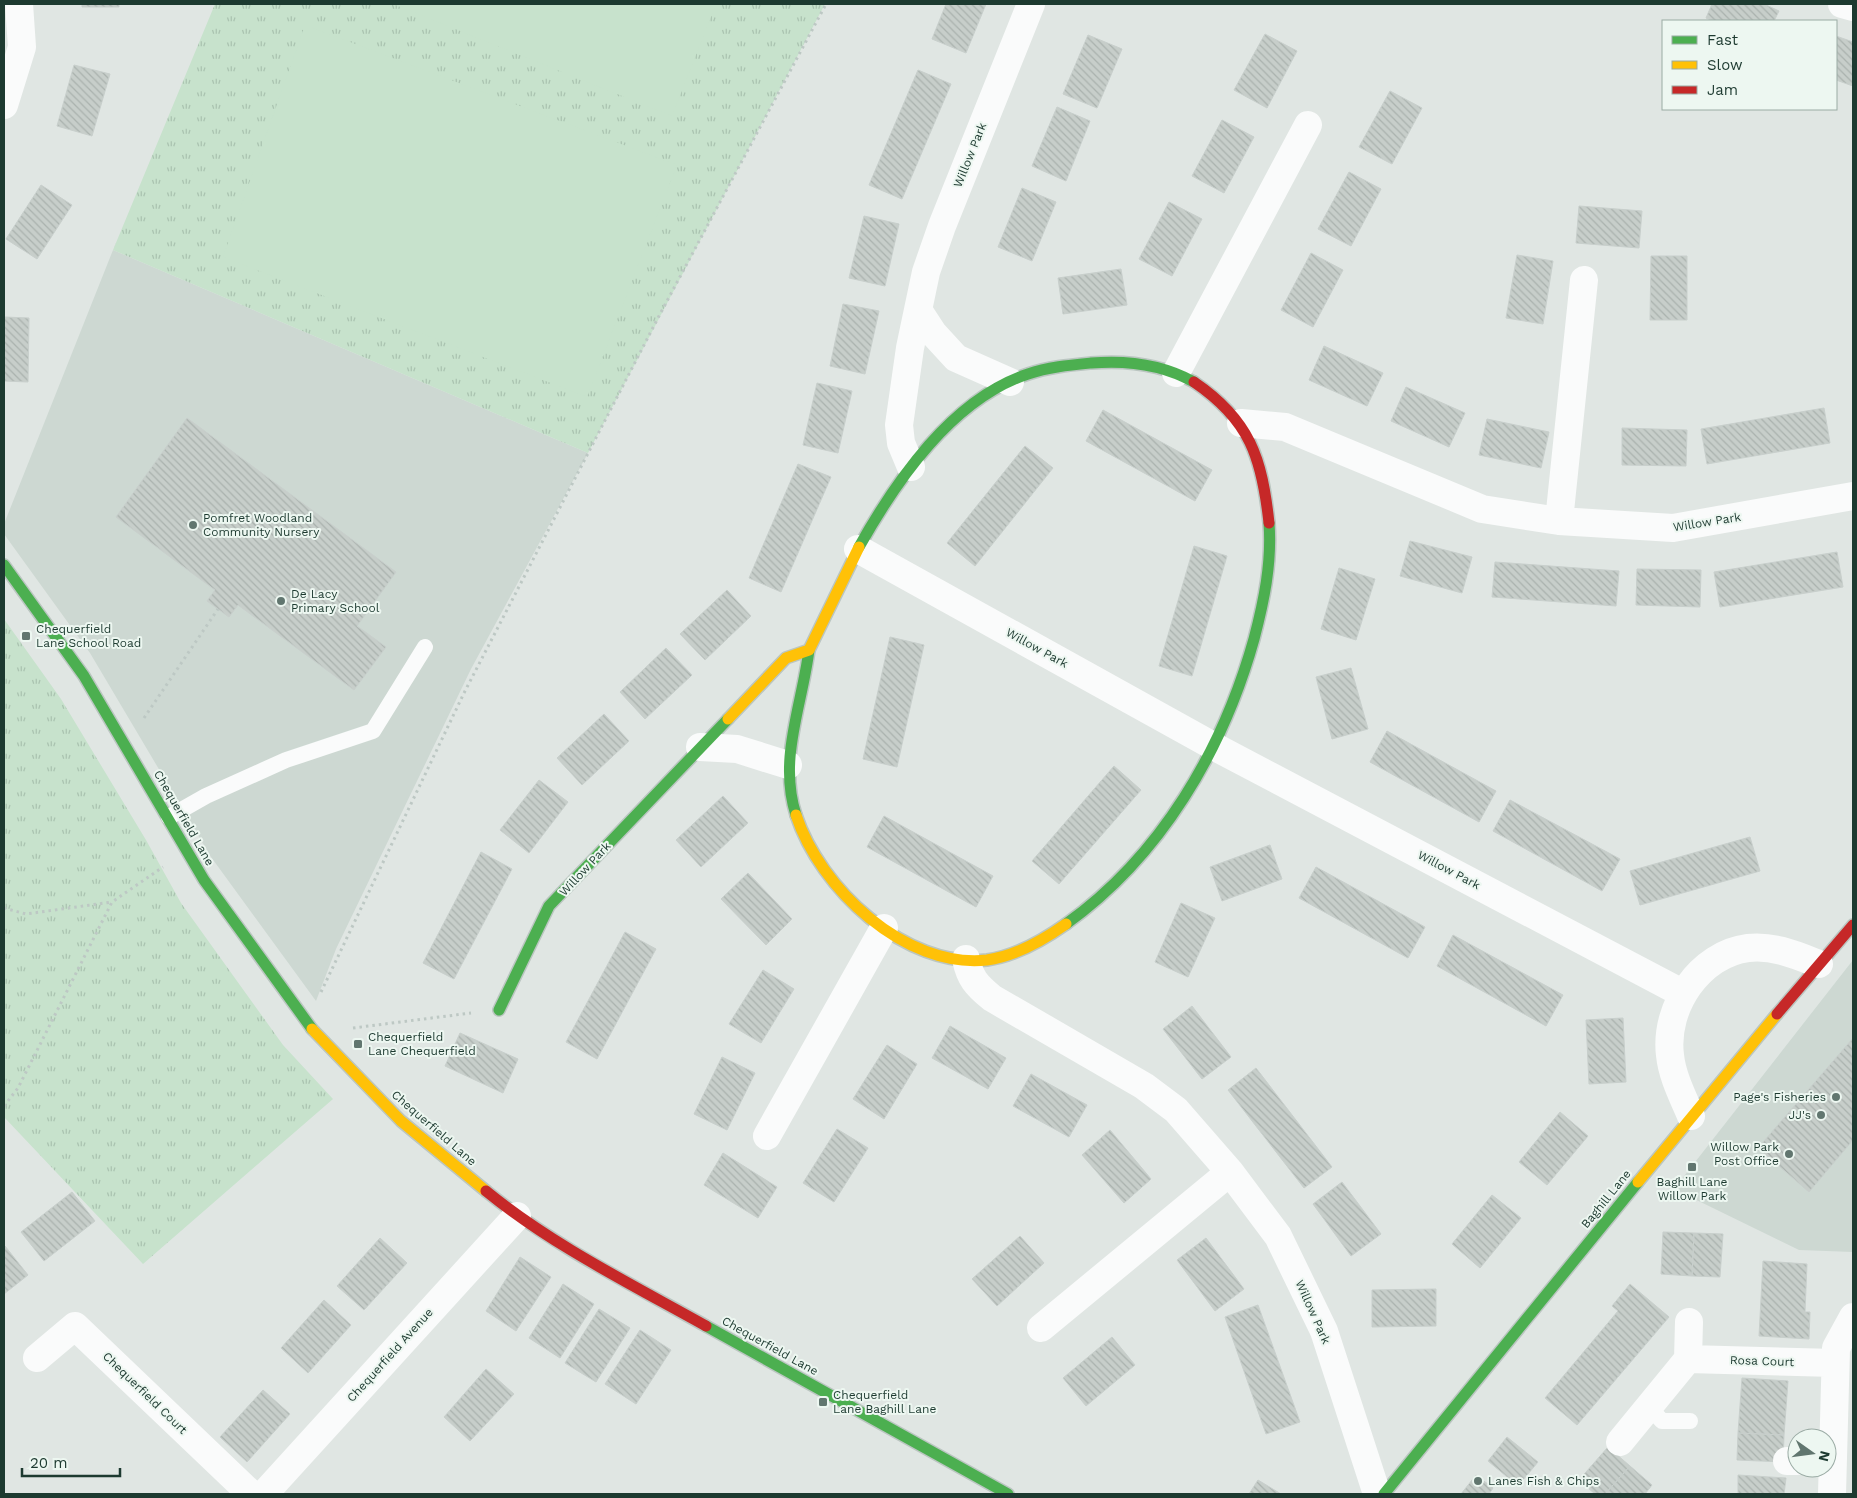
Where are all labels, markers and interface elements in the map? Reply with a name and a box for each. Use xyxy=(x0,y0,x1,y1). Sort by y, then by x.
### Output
legend xyxy=(1662,20,1837,110)
text: Fast xyxy=(1707,31,1739,49)
text: Slow xyxy=(1707,56,1743,74)
text: Jam xyxy=(1707,81,1738,99)
street label: Willow Park xyxy=(951,120,989,189)
street label: Willow Park xyxy=(1672,510,1742,534)
place label: Pomfret Woodland Community Nursery xyxy=(203,511,320,539)
marker: Pomfret Woodland Community Nursery xyxy=(187,519,199,531)
place label: De Lacy Primary School xyxy=(291,587,380,615)
marker: De Lacy Primary School xyxy=(275,595,287,607)
place label: Chequerfield Lane School Road xyxy=(36,622,141,650)
street label: Willow Park xyxy=(1004,625,1071,671)
marker: Chequerfield Lane School Road xyxy=(20,630,32,642)
street label: Chequerfield Lane xyxy=(151,768,217,868)
street label: Willow Park xyxy=(556,839,614,899)
street label: Willow Park xyxy=(1415,848,1483,892)
place label: Chequerfield Lane Chequerfield xyxy=(368,1030,476,1058)
marker: Chequerfield Lane Chequerfield xyxy=(352,1038,364,1050)
street label: Chequerfield Lane xyxy=(389,1087,479,1169)
place label: Page's Fisheries xyxy=(1733,1090,1826,1104)
marker: Page's Fisheries xyxy=(1830,1091,1842,1103)
place label: JJ's xyxy=(1788,1108,1811,1122)
marker: JJ's xyxy=(1815,1109,1827,1121)
place label: Willow Park Post Office xyxy=(1710,1140,1779,1168)
marker: Willow Park Post Office xyxy=(1783,1148,1795,1160)
marker: Baghill Lane Willow Park xyxy=(1686,1161,1698,1173)
street label: Baghill Lane xyxy=(1578,1167,1634,1231)
place label: Baghill Lane Willow Park xyxy=(1657,1175,1728,1203)
street label: Willow Park xyxy=(1293,1278,1333,1346)
street label: Chequerfield Avenue xyxy=(344,1305,436,1405)
street label: Chequerfield Lane xyxy=(719,1314,821,1378)
street label: Chequerfield Court xyxy=(100,1349,190,1437)
street label: Rosa Court xyxy=(1730,1353,1794,1369)
place label: Chequerfield Lane Baghill Lane xyxy=(833,1388,936,1416)
marker: Chequerfield Lane Baghill Lane xyxy=(817,1396,829,1408)
north arrow xyxy=(1787,1428,1837,1478)
scale bar xyxy=(22,1446,120,1478)
text: N xyxy=(1816,1449,1834,1463)
text: 20 m xyxy=(30,1454,68,1472)
place label: Lanes Fish & Chips xyxy=(1488,1474,1599,1488)
marker: Lanes Fish & Chips xyxy=(1472,1475,1484,1487)

